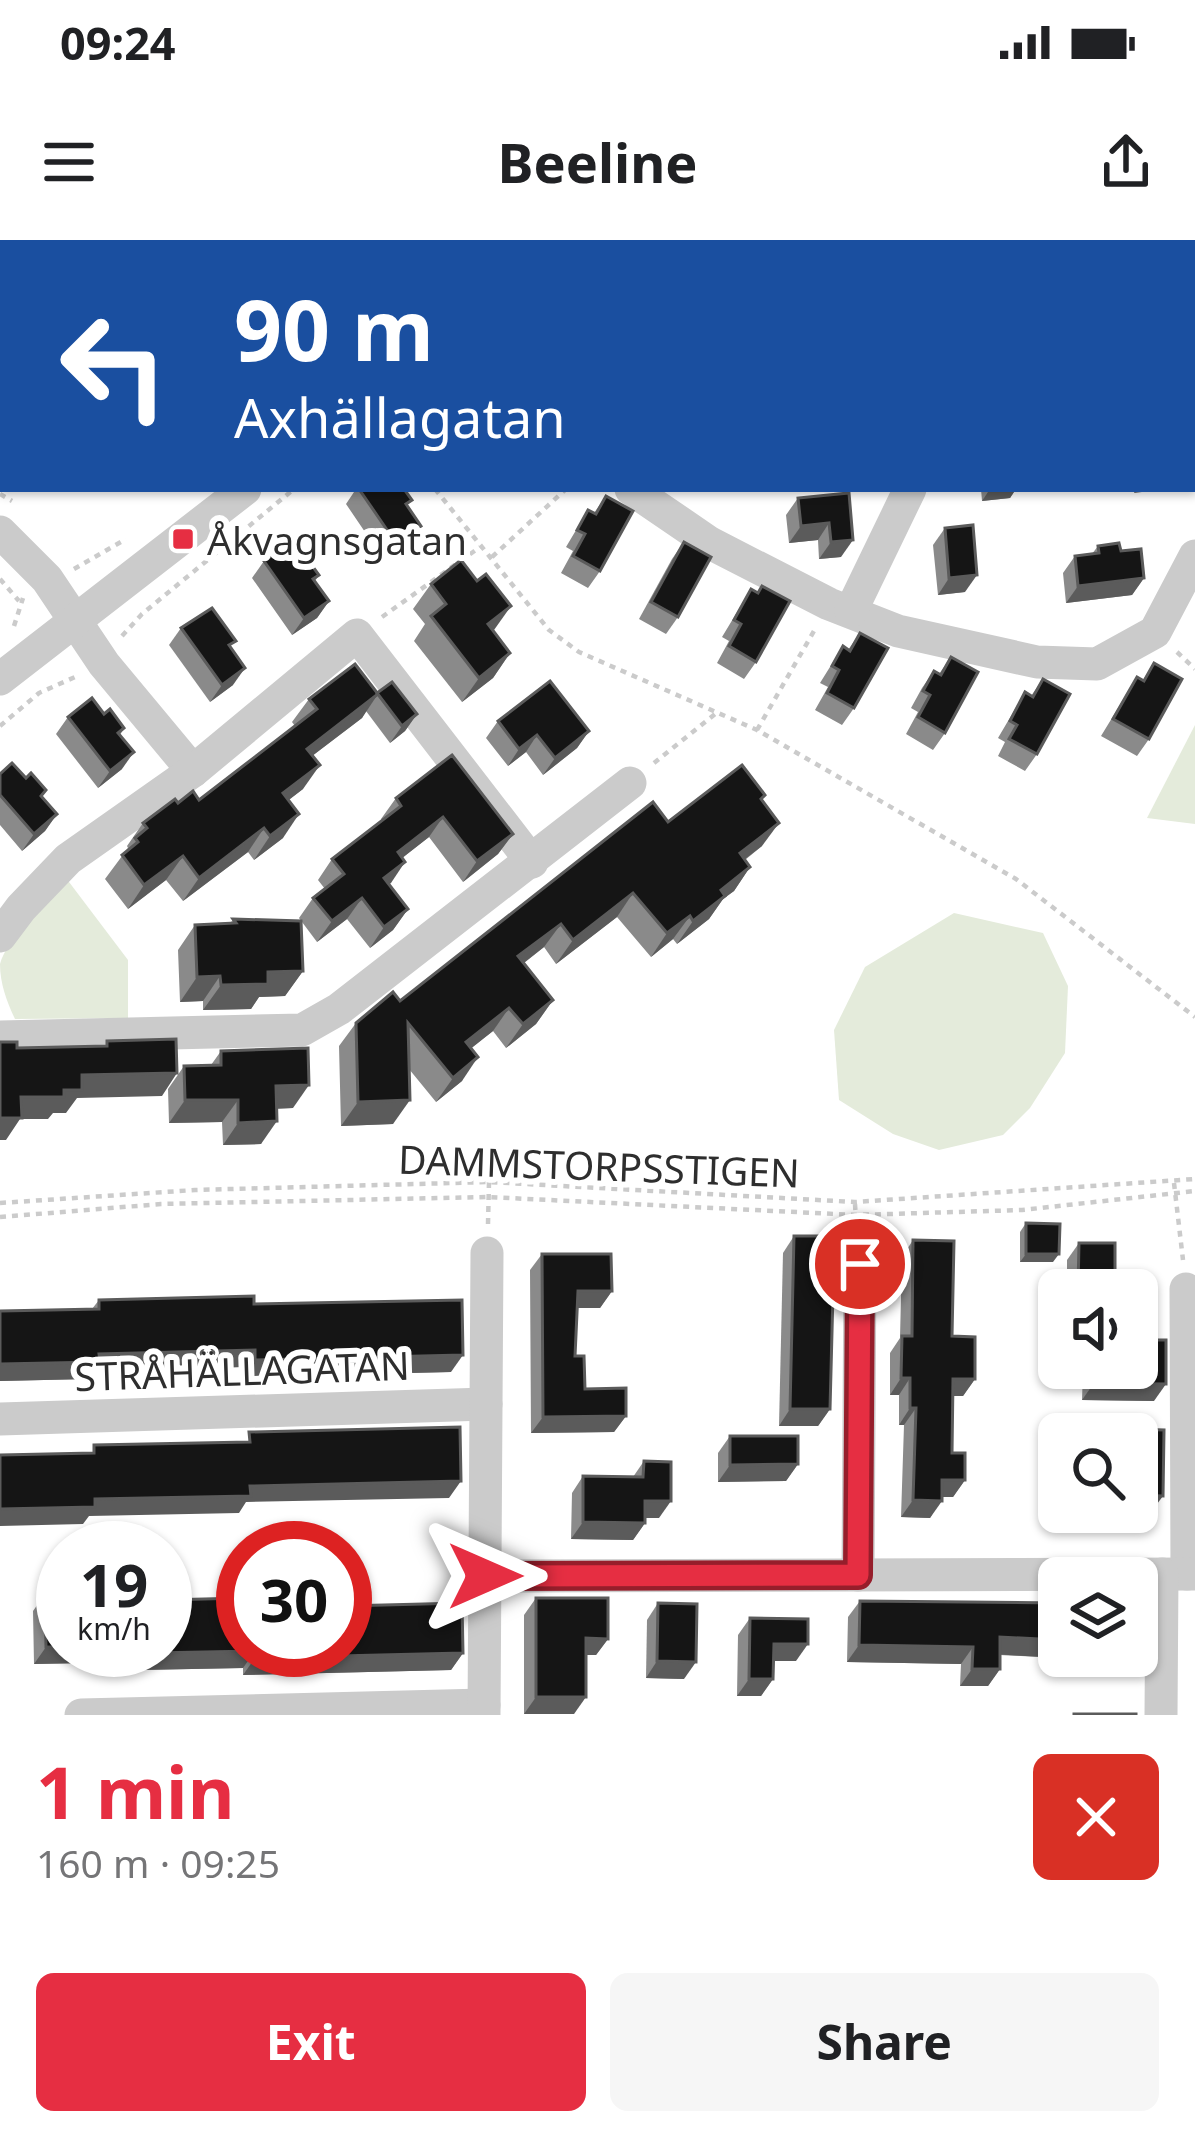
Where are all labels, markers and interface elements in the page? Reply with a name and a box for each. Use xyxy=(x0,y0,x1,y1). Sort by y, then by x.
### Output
text: 09:24 xyxy=(60,12,176,73)
text: Beeline xyxy=(498,125,697,199)
icon: menu xyxy=(36,129,102,195)
icon: share xyxy=(1093,129,1159,195)
text: 90 m xyxy=(234,271,434,386)
icon: left xyxy=(36,288,192,444)
text: Axhällagatan xyxy=(234,380,566,454)
place label: Åkvagnsgatan xyxy=(207,513,467,566)
marker: Åkvagnsgatan xyxy=(170,526,196,552)
street label: DAMMSTORPSSTIGEN xyxy=(397,1132,801,1198)
pin xyxy=(809,1213,911,1315)
icon: arrive xyxy=(827,1231,893,1297)
map controls xyxy=(1038,1269,1158,1677)
button: sound xyxy=(1038,1269,1158,1389)
street label: STRÅHÄLLAGATAN xyxy=(74,1338,410,1402)
button: search xyxy=(1038,1413,1158,1533)
position arrow xyxy=(422,1513,548,1639)
speed limit sign: 30 xyxy=(216,1521,372,1677)
text: 19 xyxy=(80,1543,148,1625)
button: layers xyxy=(1038,1557,1158,1677)
text: km/h xyxy=(77,1608,151,1649)
text: 1 min xyxy=(36,1742,234,1840)
button: close xyxy=(1033,1754,1159,1880)
text: 160 m · 09:25 xyxy=(36,1836,280,1889)
button: Exit xyxy=(36,1973,586,2111)
button: Share xyxy=(610,1973,1159,2111)

